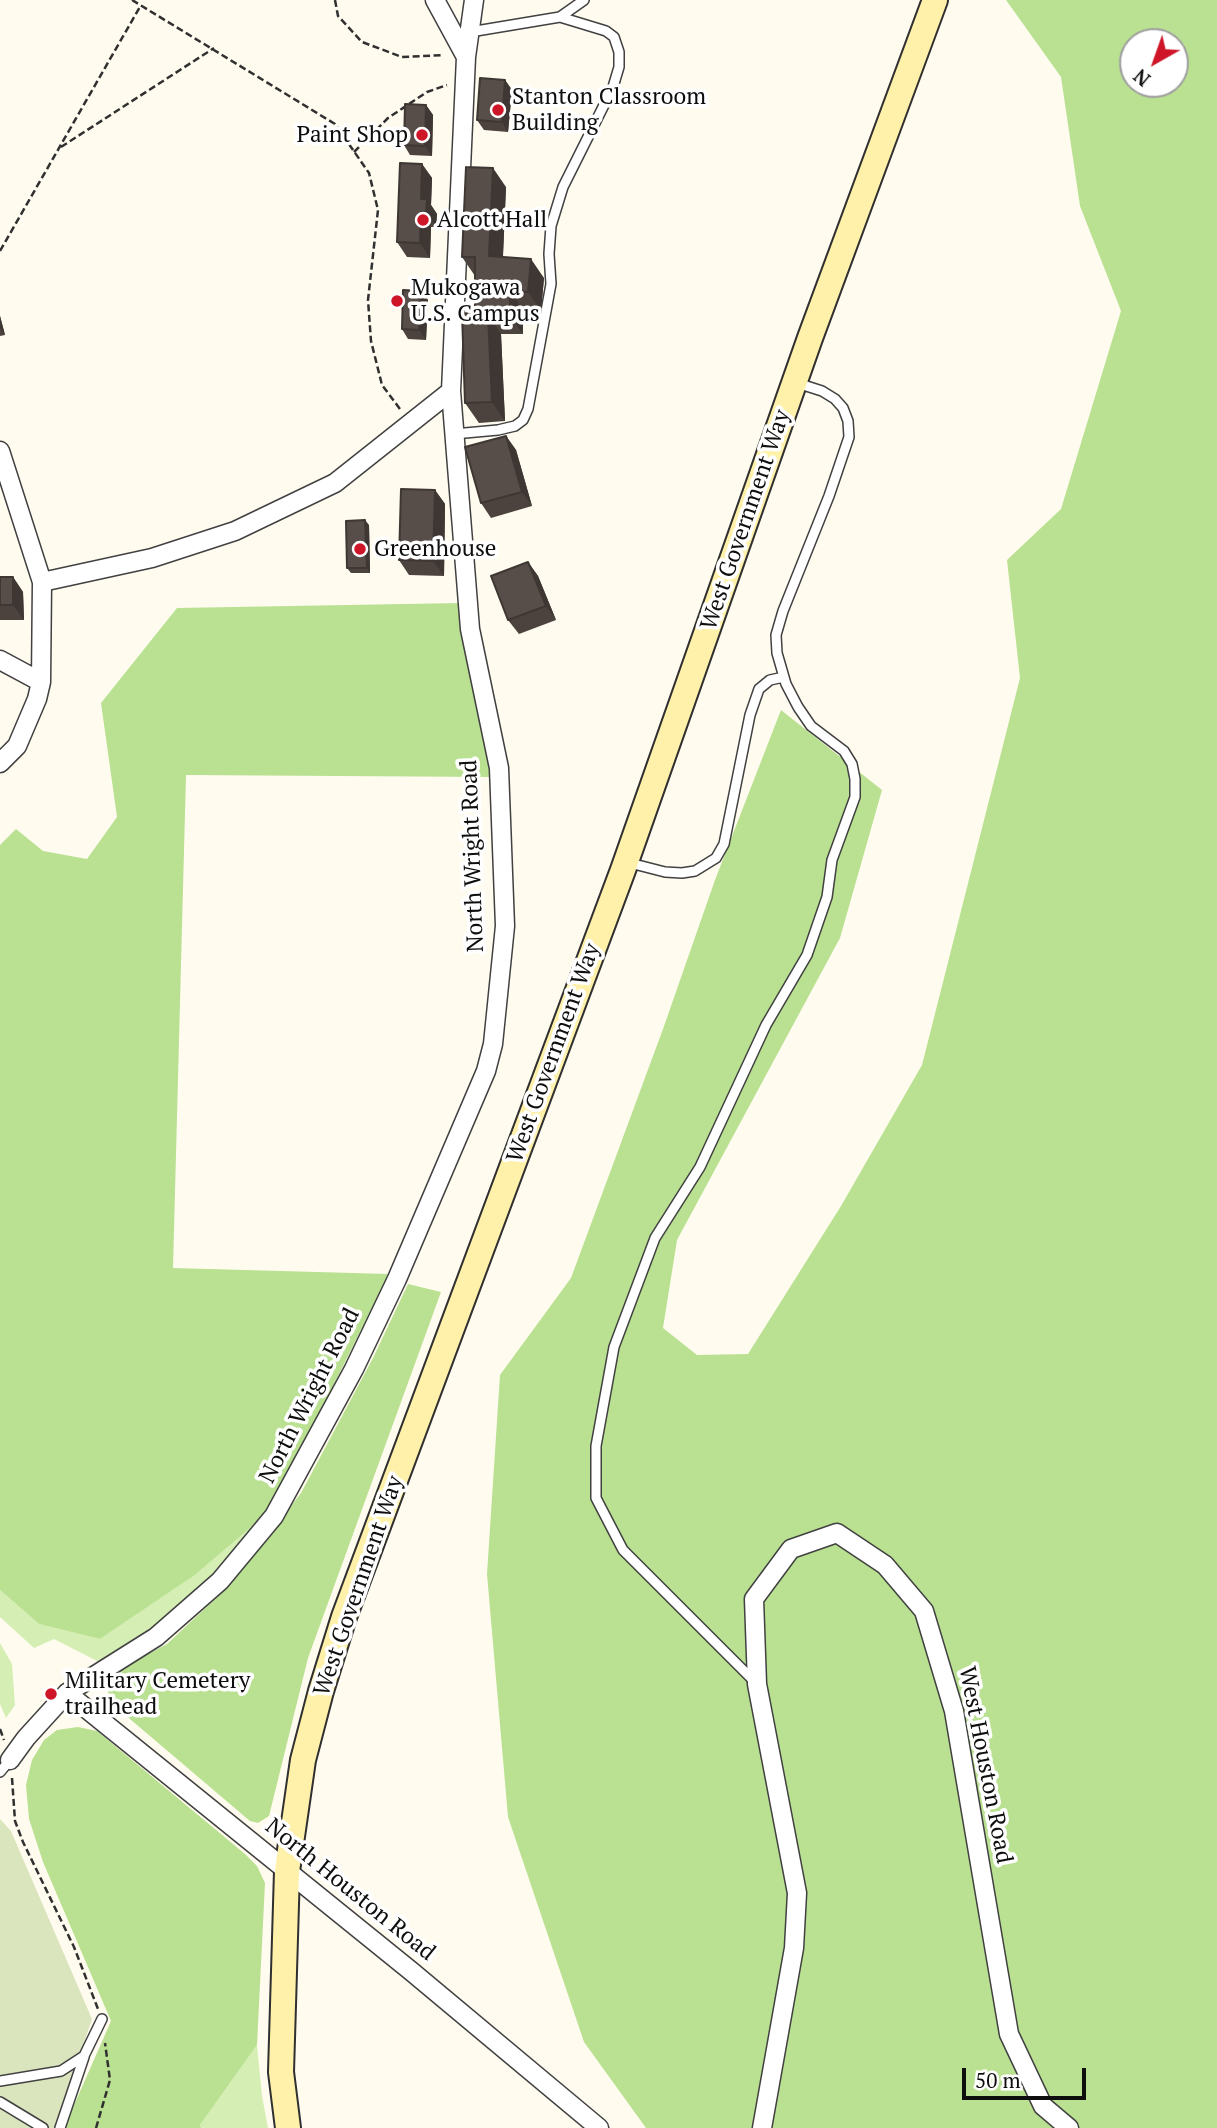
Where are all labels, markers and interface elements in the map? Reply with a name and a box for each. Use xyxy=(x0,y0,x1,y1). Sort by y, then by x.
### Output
north arrow xyxy=(1119,28,1189,98)
text: N xyxy=(1128,64,1155,92)
place label: Stanton Classroom Building xyxy=(512,83,706,137)
marker: Stanton Classroom Building xyxy=(490,102,506,118)
place label: Paint Shop xyxy=(296,121,408,149)
marker: Paint Shop xyxy=(414,127,430,143)
place label: Alcott Hall xyxy=(437,206,547,234)
marker: Alcott Hall xyxy=(415,212,431,228)
place label: Mukogawa U.S. Campus xyxy=(411,274,540,328)
marker: Mukogawa U.S. Campus xyxy=(389,293,405,309)
street label: West Government Way xyxy=(695,406,797,634)
place label: Greenhouse xyxy=(374,535,496,563)
marker: Greenhouse xyxy=(352,541,368,557)
street label: North Wright Road xyxy=(456,759,490,953)
street label: West Government Way xyxy=(501,940,607,1166)
street label: North Wright Road xyxy=(254,1304,366,1488)
street label: West Government Way xyxy=(308,1472,410,1700)
street label: West Houston Road xyxy=(952,1664,1018,1866)
place label: Military Cemetery trailhead xyxy=(65,1667,250,1721)
marker: Military Cemetery trailhead xyxy=(43,1686,59,1702)
street label: North Houston Road xyxy=(260,1813,440,1967)
scale bar xyxy=(965,2054,1089,2098)
text: 50 m xyxy=(975,2066,1021,2094)

